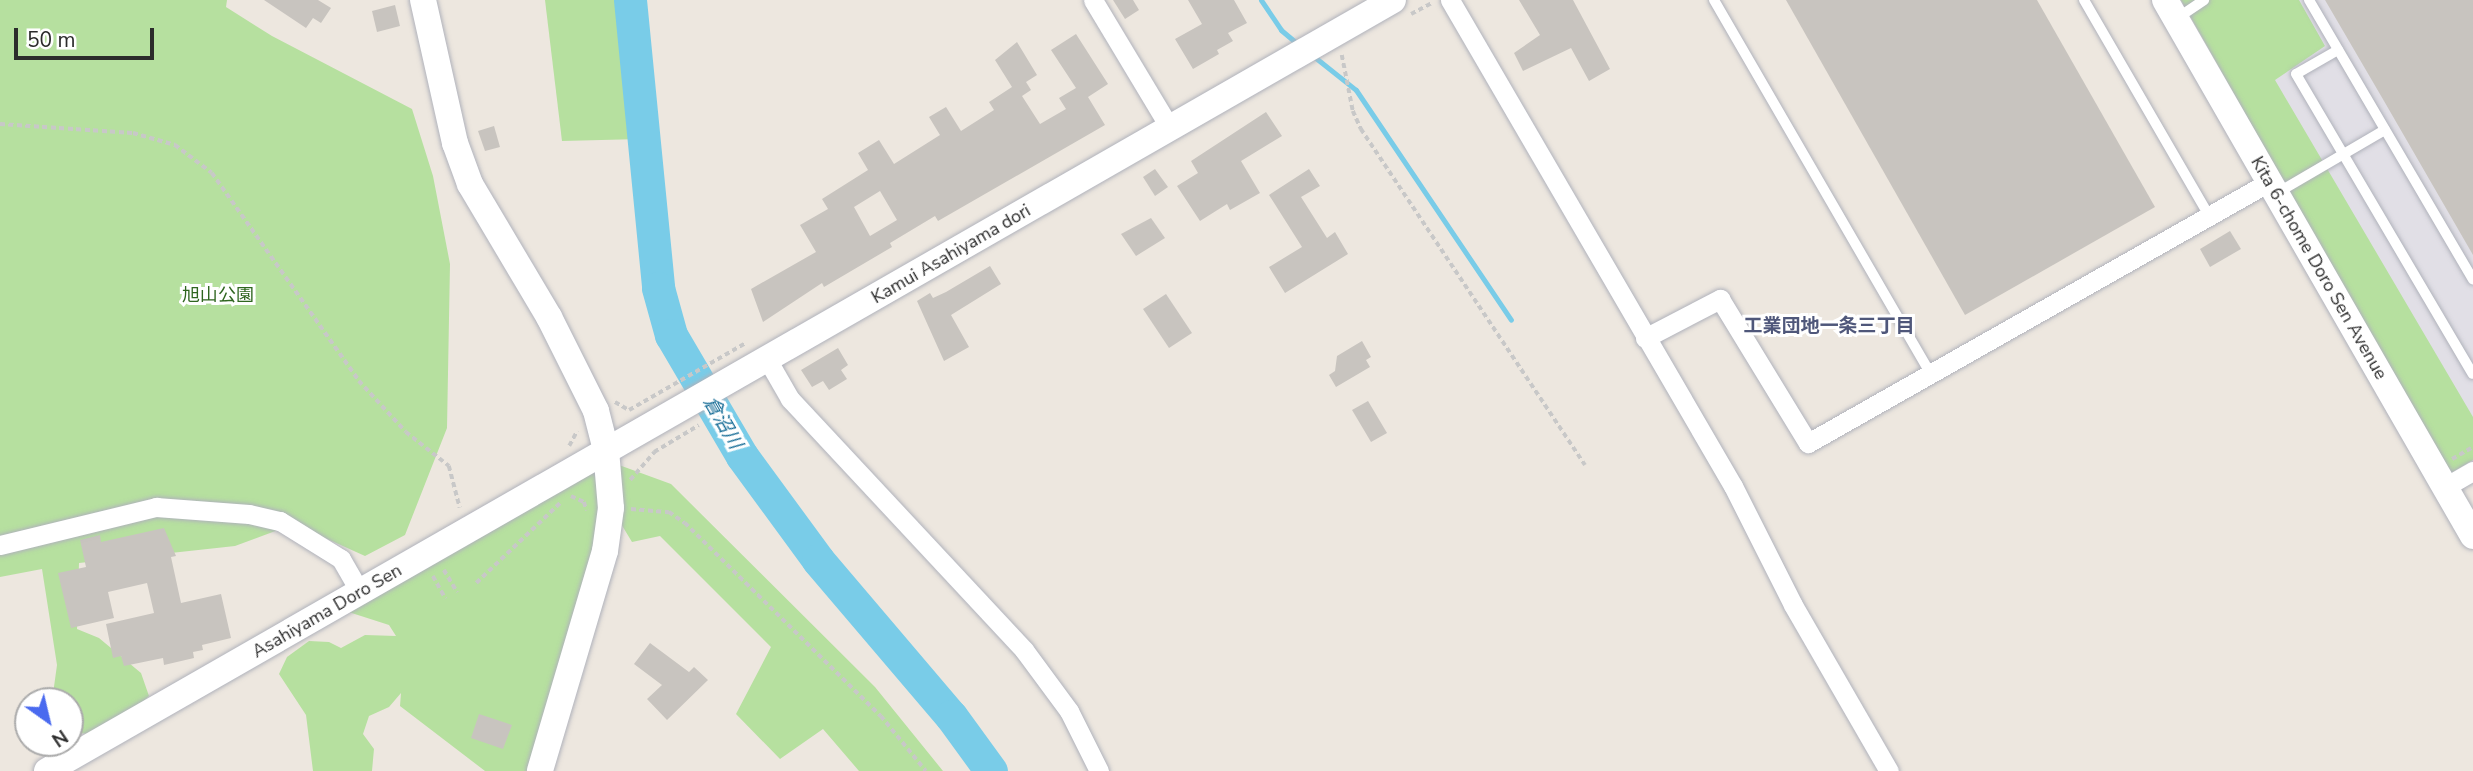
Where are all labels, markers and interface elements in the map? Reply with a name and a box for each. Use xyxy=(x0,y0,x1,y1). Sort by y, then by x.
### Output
scale bar xyxy=(18,14,158,58)
text: 50 m xyxy=(27,26,76,54)
street label: Kita 6-chome Doro Sen Avenue xyxy=(2246,153,2392,383)
street label: Kamui Asahiyama dori xyxy=(868,200,1034,308)
park label: 旭山公園 xyxy=(182,284,254,306)
district label: 工業団地一条三丁目 xyxy=(1744,316,1914,338)
water label: 倉沼川 xyxy=(698,393,746,453)
street label: Asahiyama Doro Sen xyxy=(248,559,406,663)
north arrow xyxy=(14,687,84,757)
text: N xyxy=(46,723,73,753)

